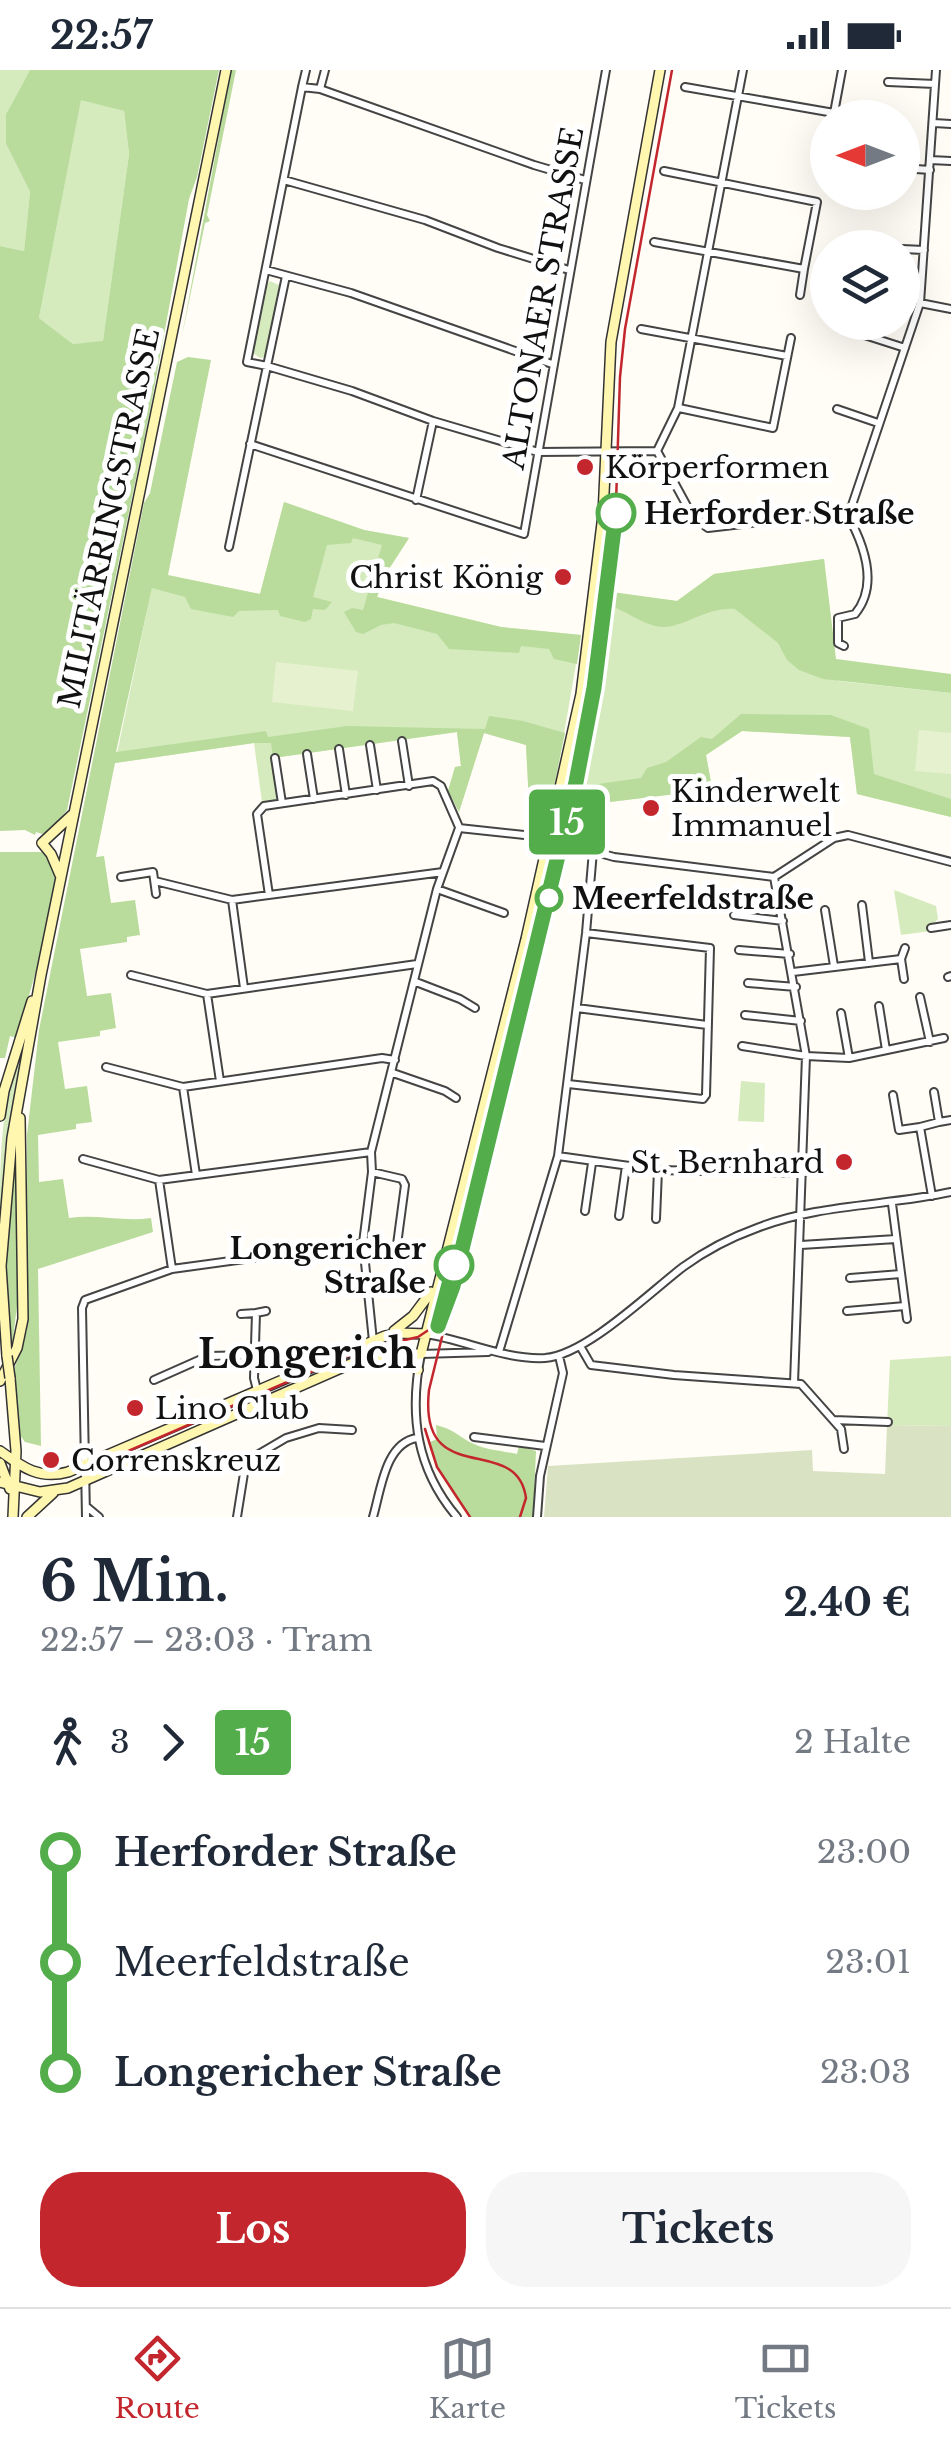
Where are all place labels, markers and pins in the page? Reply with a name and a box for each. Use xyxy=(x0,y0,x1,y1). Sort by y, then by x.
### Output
place label: Körperformen xyxy=(605,449,829,486)
marker: Körperformen xyxy=(574,456,596,478)
marker: Herforder Straße xyxy=(597,494,635,532)
place label: Herforder Straße xyxy=(644,495,915,532)
place label: Christ König xyxy=(349,559,544,596)
marker: Christ König xyxy=(552,566,574,588)
place label: Kinderwelt Immanuel xyxy=(671,773,841,844)
marker: Kinderwelt Immanuel xyxy=(640,797,662,819)
place label: Meerfeldstraße xyxy=(572,880,814,917)
marker: Meerfeldstraße xyxy=(536,885,562,911)
place label: St. Bernhard xyxy=(630,1144,824,1181)
marker: St. Bernhard xyxy=(833,1151,855,1173)
place label: Longericher Straße xyxy=(229,1230,426,1301)
marker: Longericher Straße xyxy=(435,1246,473,1284)
place label: Lino Club xyxy=(155,1390,309,1427)
marker: Lino Club xyxy=(124,1397,146,1419)
place label: Correnskreuz xyxy=(71,1442,281,1479)
marker: Correnskreuz xyxy=(40,1449,62,1471)

